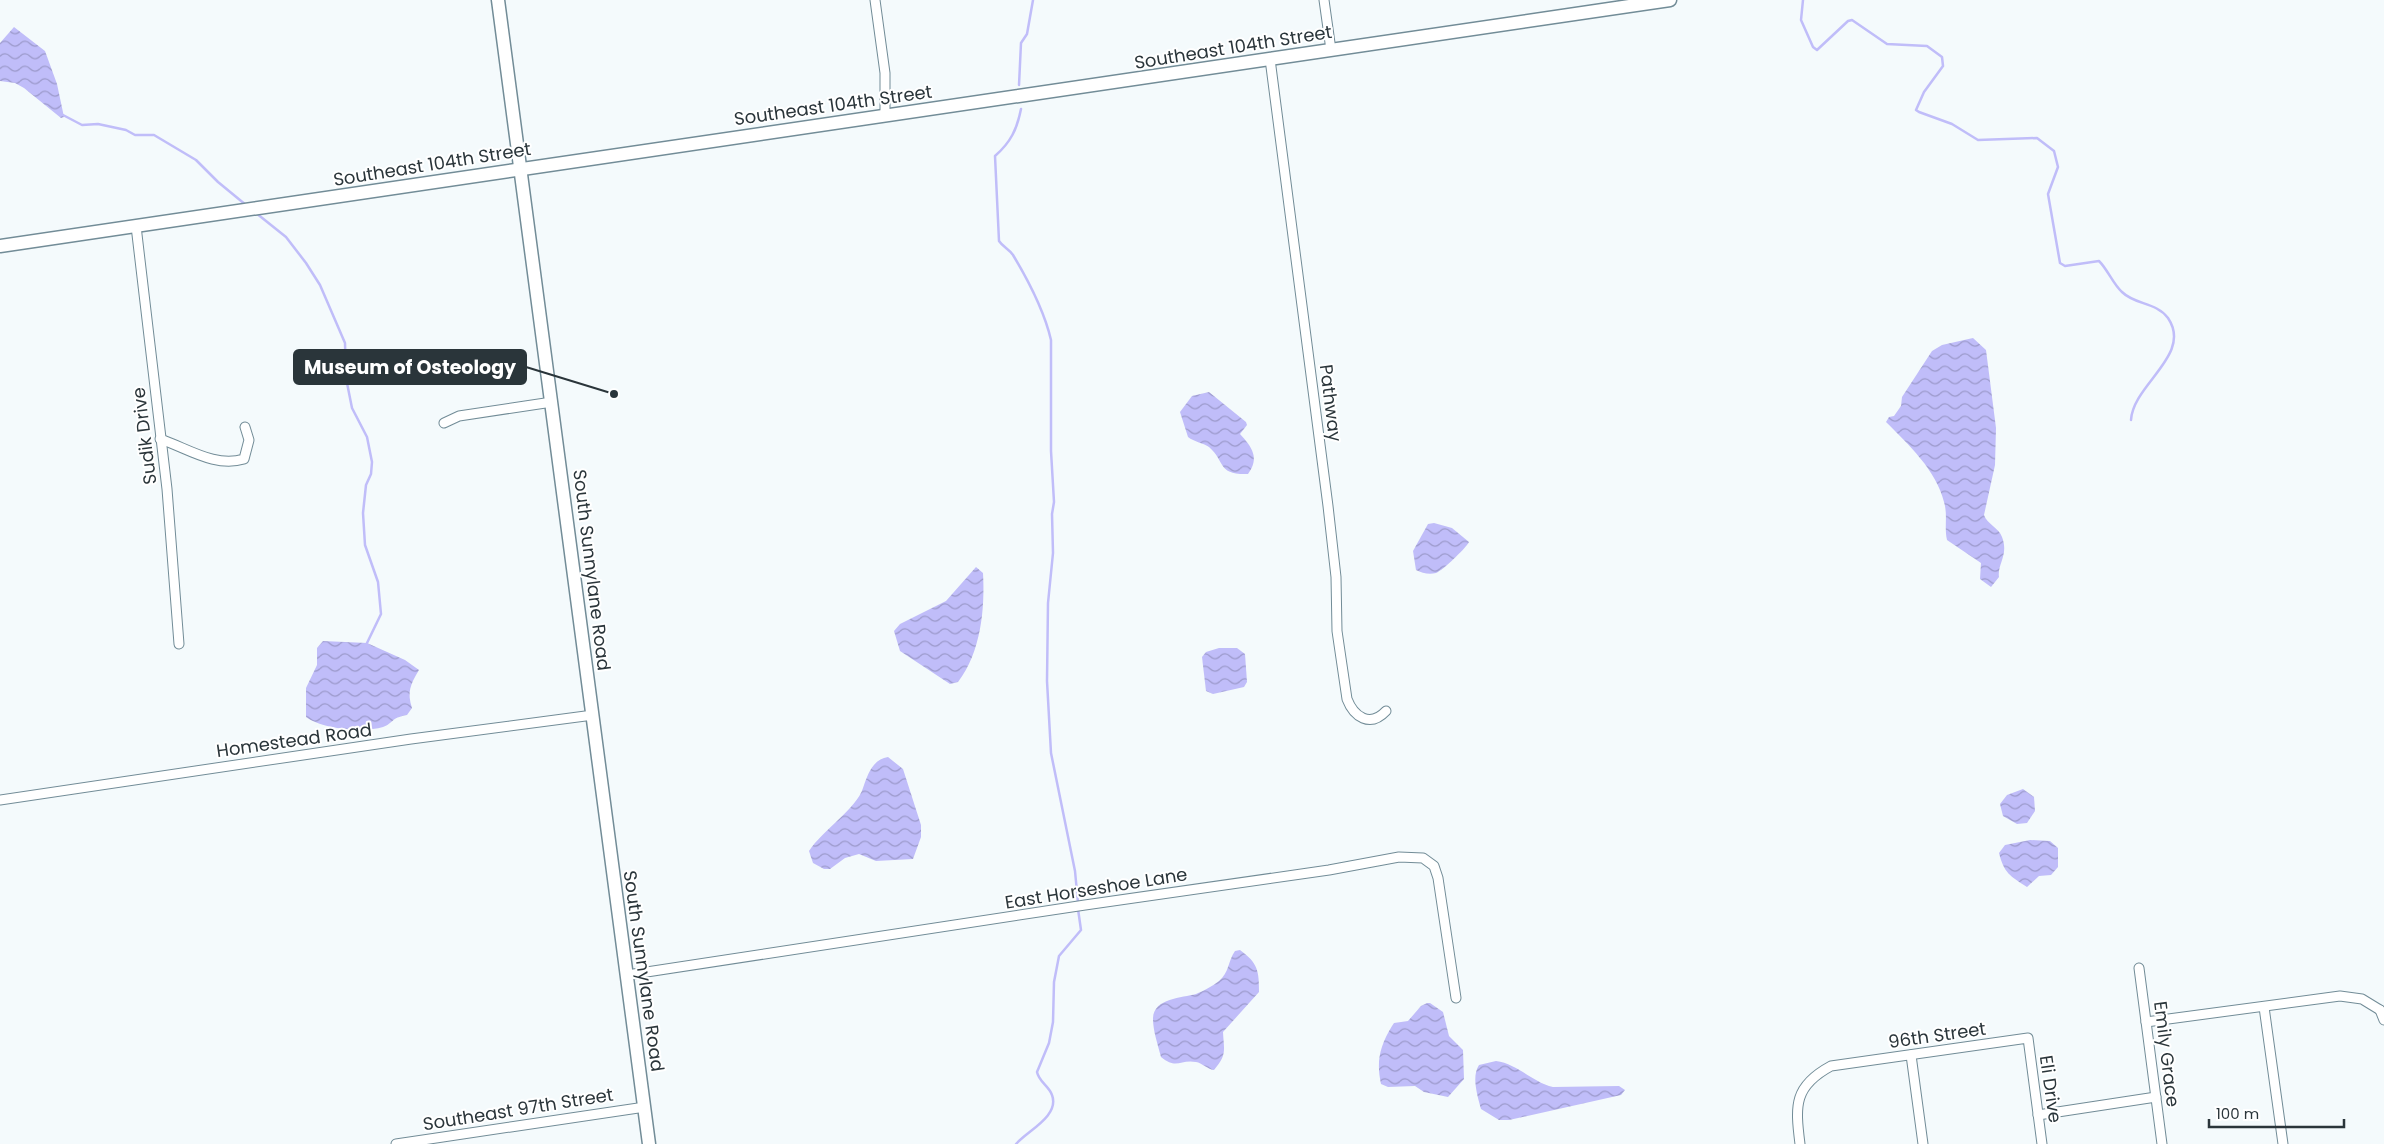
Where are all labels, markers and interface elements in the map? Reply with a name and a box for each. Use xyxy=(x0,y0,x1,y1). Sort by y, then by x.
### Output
street label: Southeast 104th Street xyxy=(1132,19,1334,75)
street label: Southeast 104th Street xyxy=(732,79,934,131)
street label: Southeast 104th Street xyxy=(331,136,533,192)
callout: Museum of Osteology xyxy=(294,350,526,384)
text: Museum of Osteology xyxy=(304,354,517,381)
street label: Pathway xyxy=(1314,363,1348,443)
street label: Sudik Drive xyxy=(126,386,162,486)
street label: South Sunnylane Road xyxy=(567,468,617,672)
street label: Homestead Road xyxy=(215,717,373,763)
street label: East Horseshoe Lane xyxy=(1003,861,1189,915)
street label: South Sunnylane Road xyxy=(618,869,670,1073)
street label: Emily Grace xyxy=(2148,1000,2186,1108)
street label: 96th Street xyxy=(1887,1016,1987,1054)
street label: Eli Drive xyxy=(2034,1054,2068,1124)
street label: Southeast 97th Street xyxy=(421,1082,615,1136)
scale bar xyxy=(2209,1096,2344,1128)
text: 100 m xyxy=(2216,1103,2259,1124)

